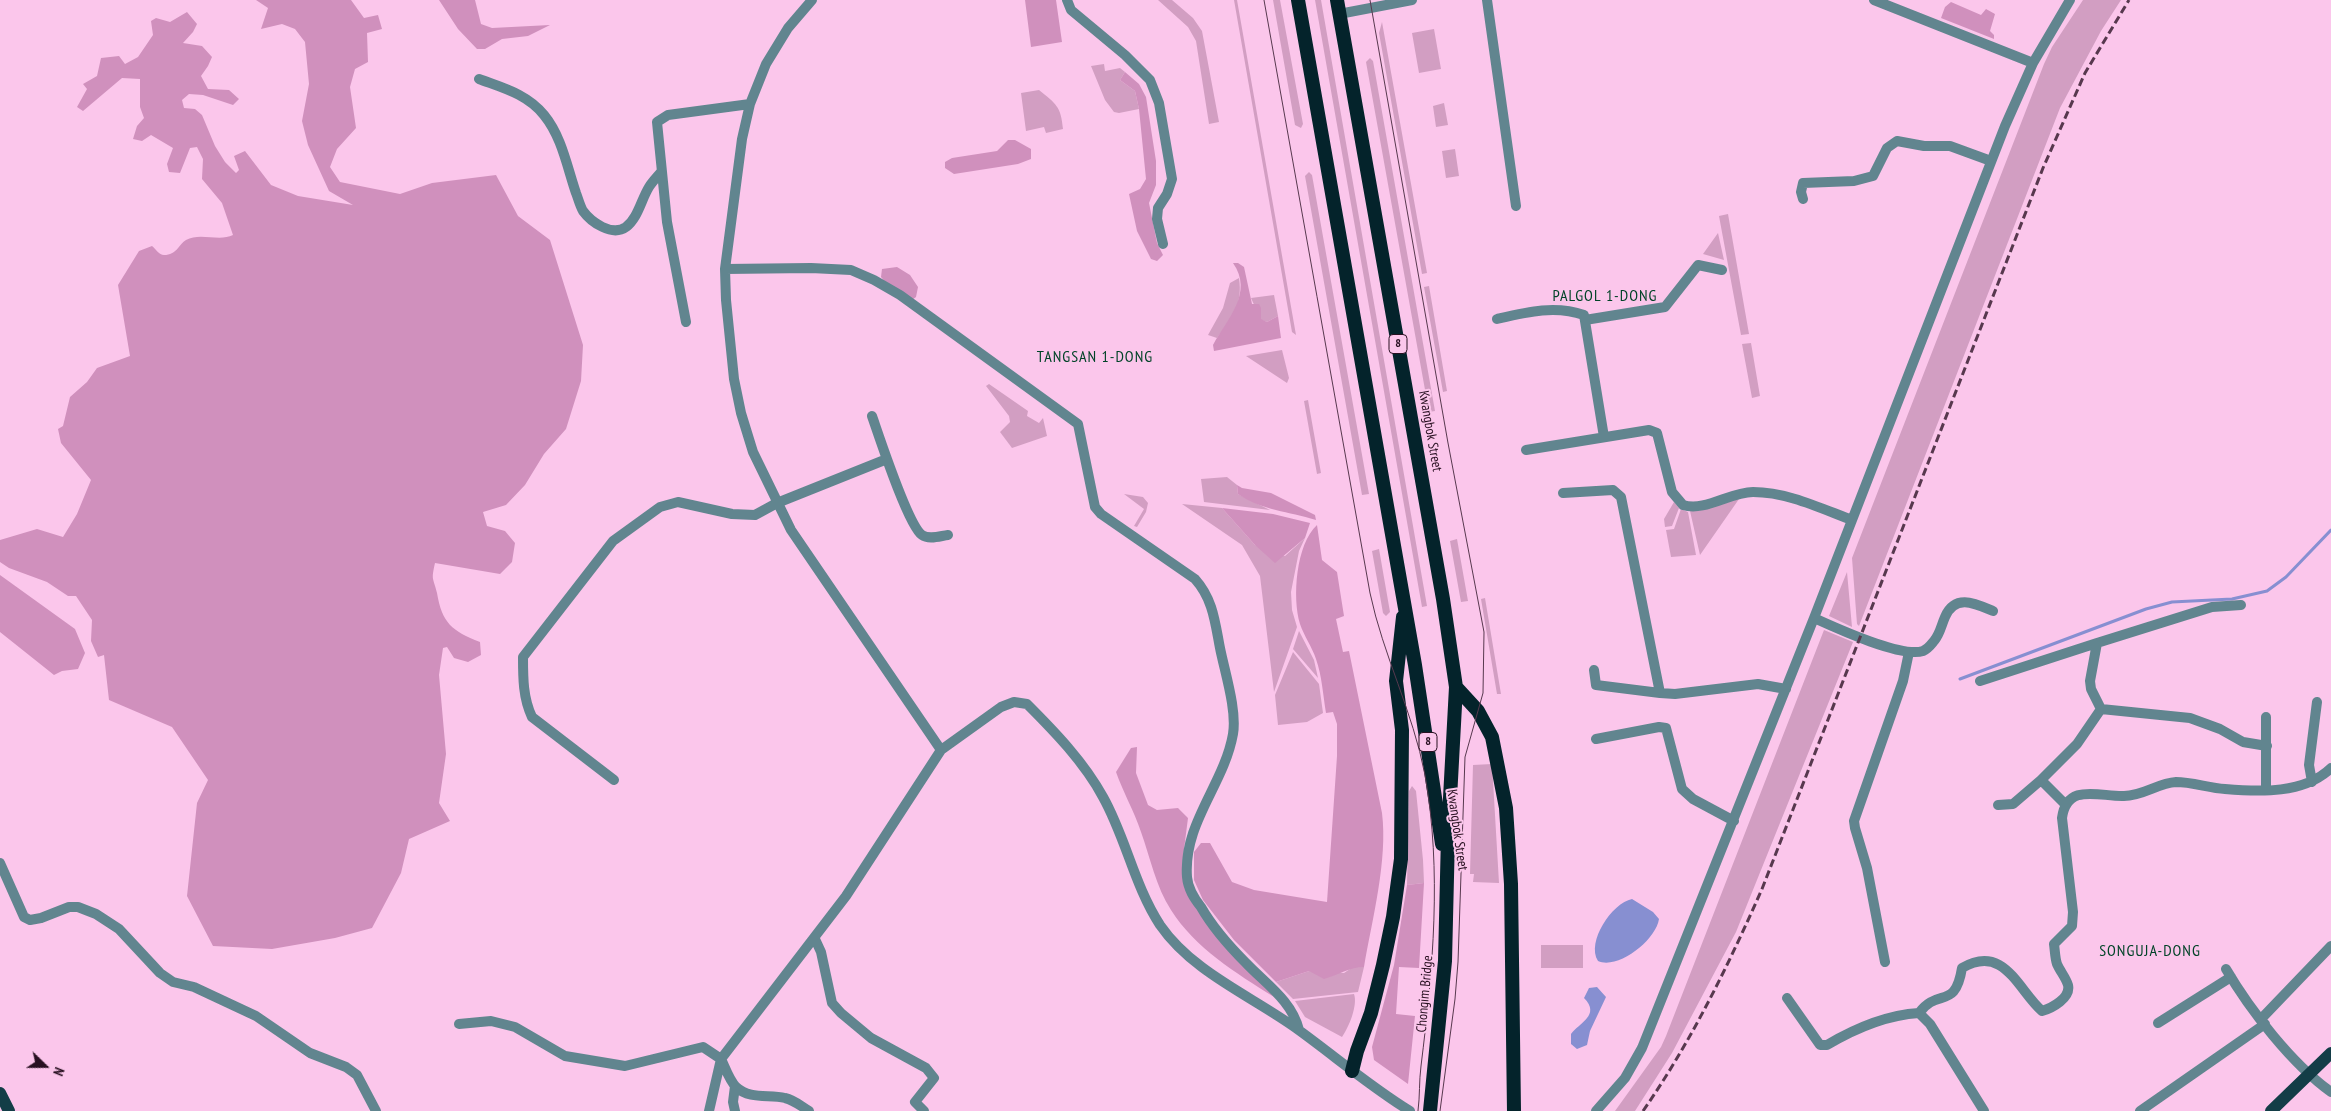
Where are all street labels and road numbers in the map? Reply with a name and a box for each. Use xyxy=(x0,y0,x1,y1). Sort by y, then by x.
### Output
road number: 8 xyxy=(1389,334,1407,354)
street label: Kwangbok Street xyxy=(1415,389,1445,473)
road number: 8 xyxy=(1419,732,1437,752)
street label: Kwangbok Street xyxy=(1443,788,1471,872)
street label: Chongim Bridge xyxy=(1413,955,1437,1033)

